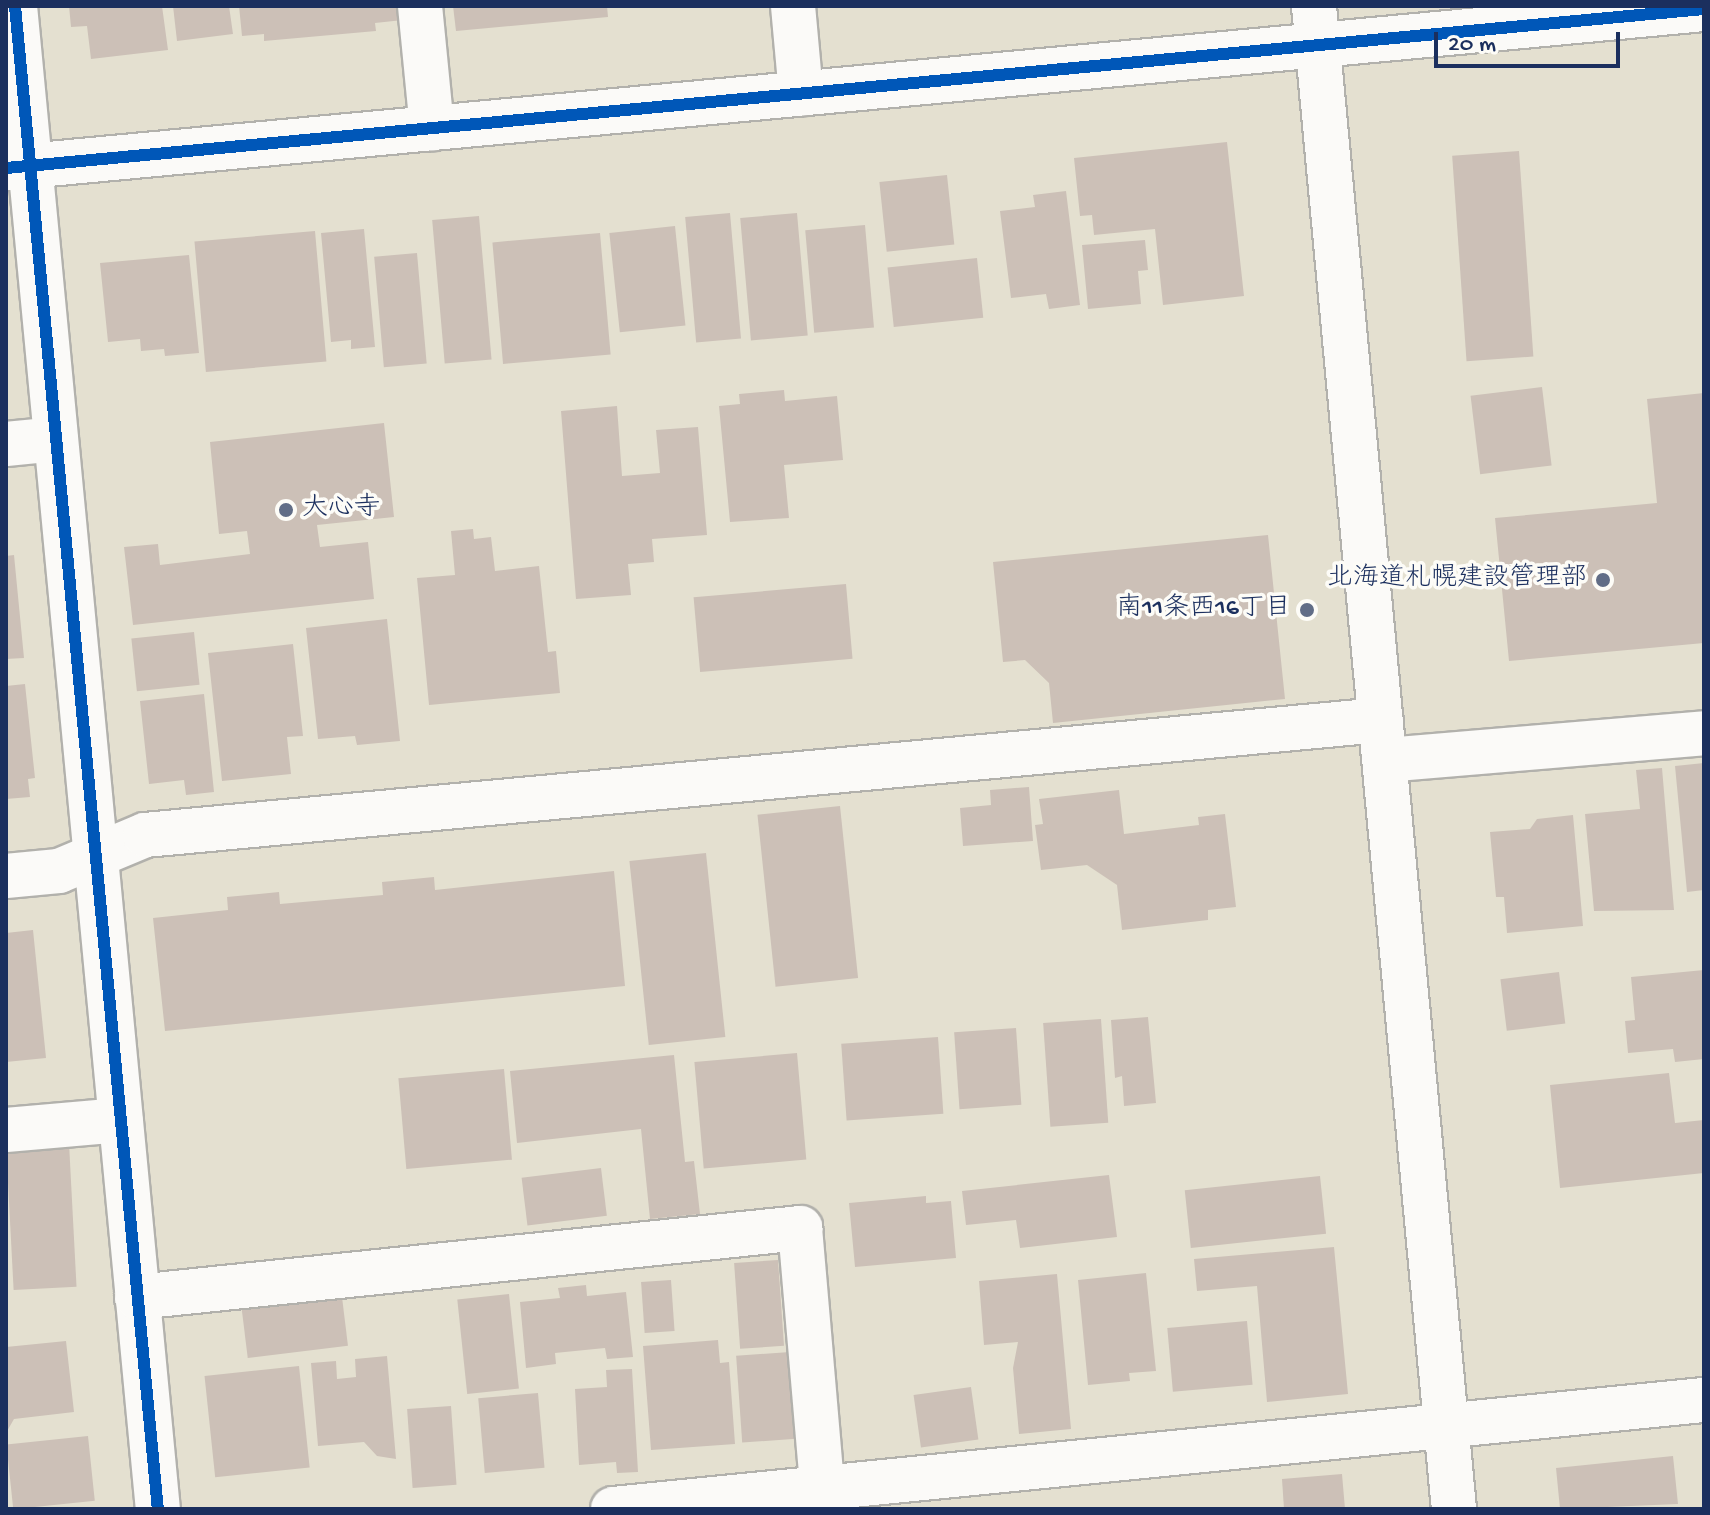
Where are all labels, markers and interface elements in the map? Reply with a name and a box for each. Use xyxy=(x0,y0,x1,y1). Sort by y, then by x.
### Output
scale bar xyxy=(1438,16,1624,66)
text: 20 m xyxy=(1448,31,1496,60)
place label: 大心寺 xyxy=(302,494,380,526)
marker: 大心寺 xyxy=(277,501,295,519)
place label: 北海道札幌建設管理部 xyxy=(1327,564,1587,596)
marker: 北海道札幌建設管理部 xyxy=(1594,571,1612,589)
place label: 南11条西16丁目 xyxy=(1116,594,1291,626)
marker: 南11条西16丁目 xyxy=(1298,601,1316,619)

